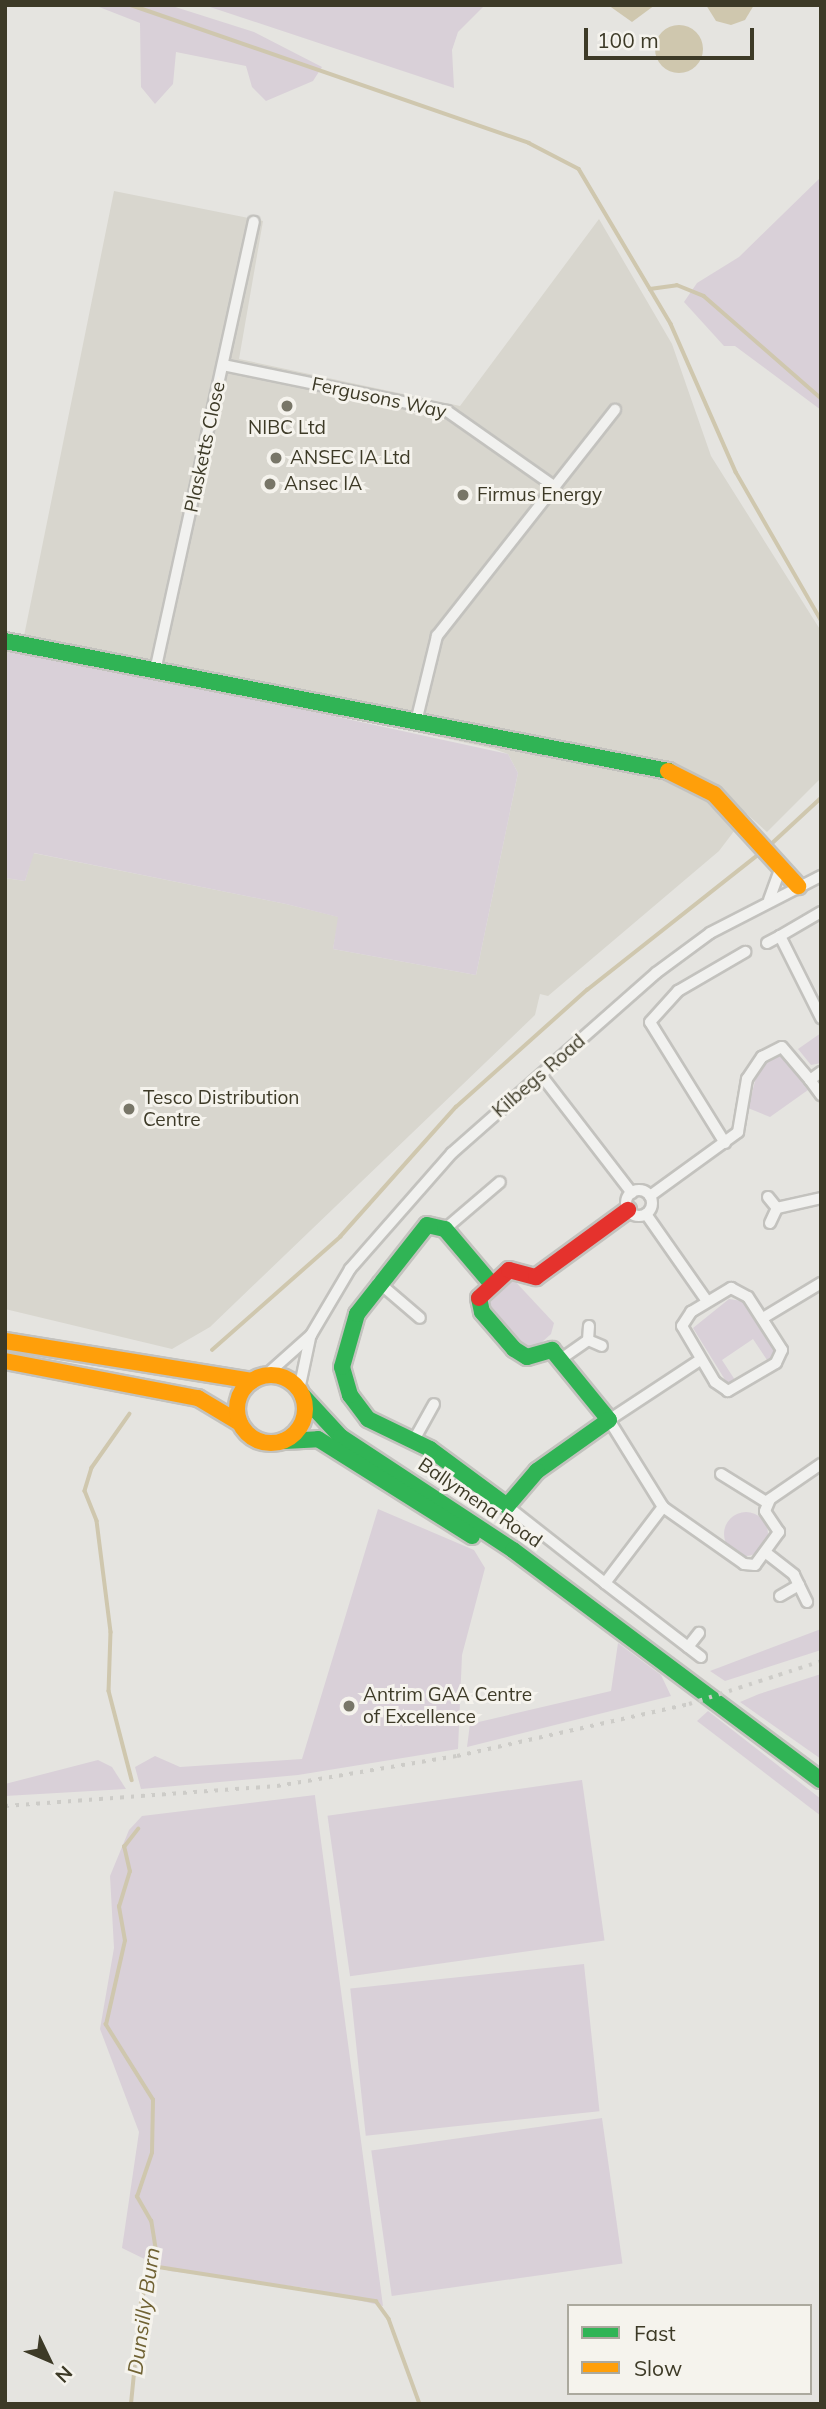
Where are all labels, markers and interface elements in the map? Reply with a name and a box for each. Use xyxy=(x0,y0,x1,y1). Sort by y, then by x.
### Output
scale bar xyxy=(588,14,758,58)
text: 100 m xyxy=(597,27,659,53)
street label: Fergusons Way xyxy=(310,373,448,423)
street label: Plasketts Close xyxy=(180,380,230,514)
marker: NIBC Ltd xyxy=(279,398,295,414)
place label: NIBC Ltd xyxy=(248,417,326,439)
place label: ANSEC IA Ltd xyxy=(290,447,411,469)
marker: ANSEC IA Ltd xyxy=(268,450,284,466)
place label: Ansec IA xyxy=(284,473,362,495)
marker: Ansec IA xyxy=(262,476,278,492)
place label: Firmus Energy xyxy=(477,484,602,506)
marker: Firmus Energy xyxy=(455,487,471,503)
street label: Kilbegs Road xyxy=(488,1030,590,1122)
place label: Tesco Distribution Centre xyxy=(143,1087,299,1131)
marker: Tesco Distribution Centre xyxy=(121,1101,137,1117)
street label: Ballymena Road xyxy=(414,1453,546,1553)
place label: Antrim GAA Centre of Excellence xyxy=(363,1684,532,1728)
marker: Antrim GAA Centre of Excellence xyxy=(341,1698,357,1714)
water label: Dunsilly Burn xyxy=(122,2246,164,2376)
legend xyxy=(567,2304,812,2395)
text: Fast xyxy=(634,2320,676,2346)
north arrow xyxy=(14,2325,84,2395)
text: Slow xyxy=(634,2355,682,2381)
text: N xyxy=(50,2361,78,2388)

